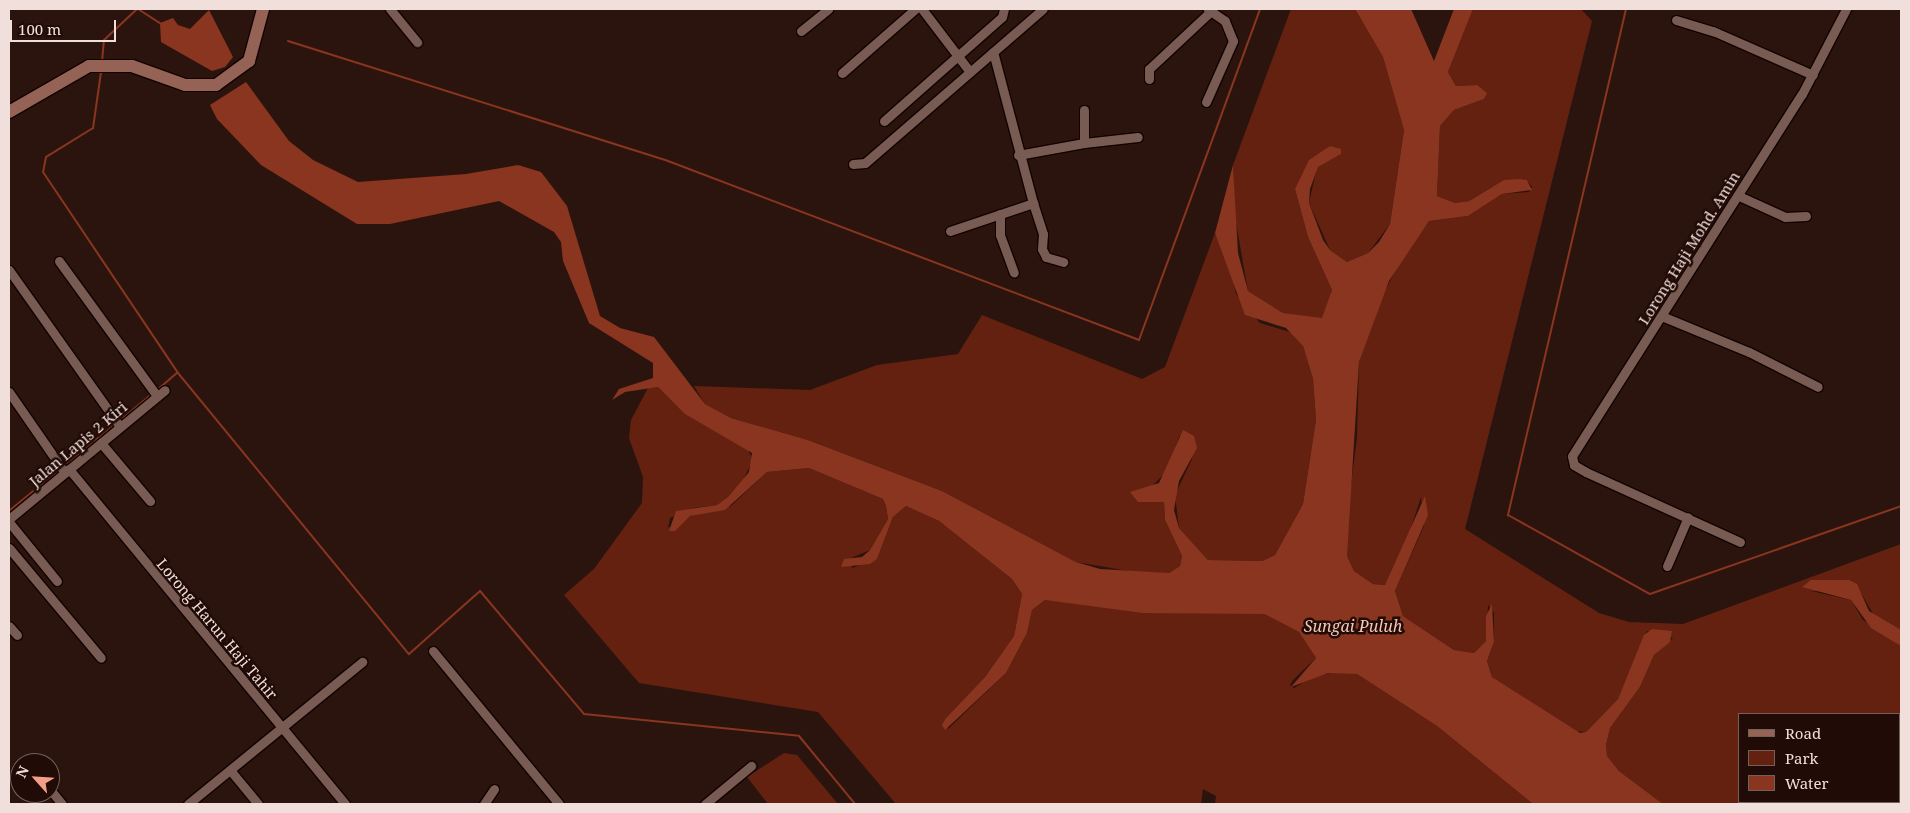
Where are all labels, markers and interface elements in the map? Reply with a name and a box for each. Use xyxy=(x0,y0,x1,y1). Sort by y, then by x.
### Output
scale bar xyxy=(12,10,119,42)
text: 100 m xyxy=(18,19,61,39)
street label: Lorong Haji Mohd. Amin xyxy=(1634,168,1744,328)
street label: Jalan Lapis 2 Kiri xyxy=(25,398,131,490)
street label: Lorong Harun Haji Tahir xyxy=(153,555,281,703)
water label: Sungai Puluh xyxy=(1304,616,1402,636)
legend xyxy=(1738,713,1900,803)
text: Road xyxy=(1785,723,1821,743)
text: Park xyxy=(1785,748,1818,768)
north arrow xyxy=(10,753,60,803)
text: N xyxy=(11,763,33,781)
text: Water xyxy=(1785,773,1828,793)

